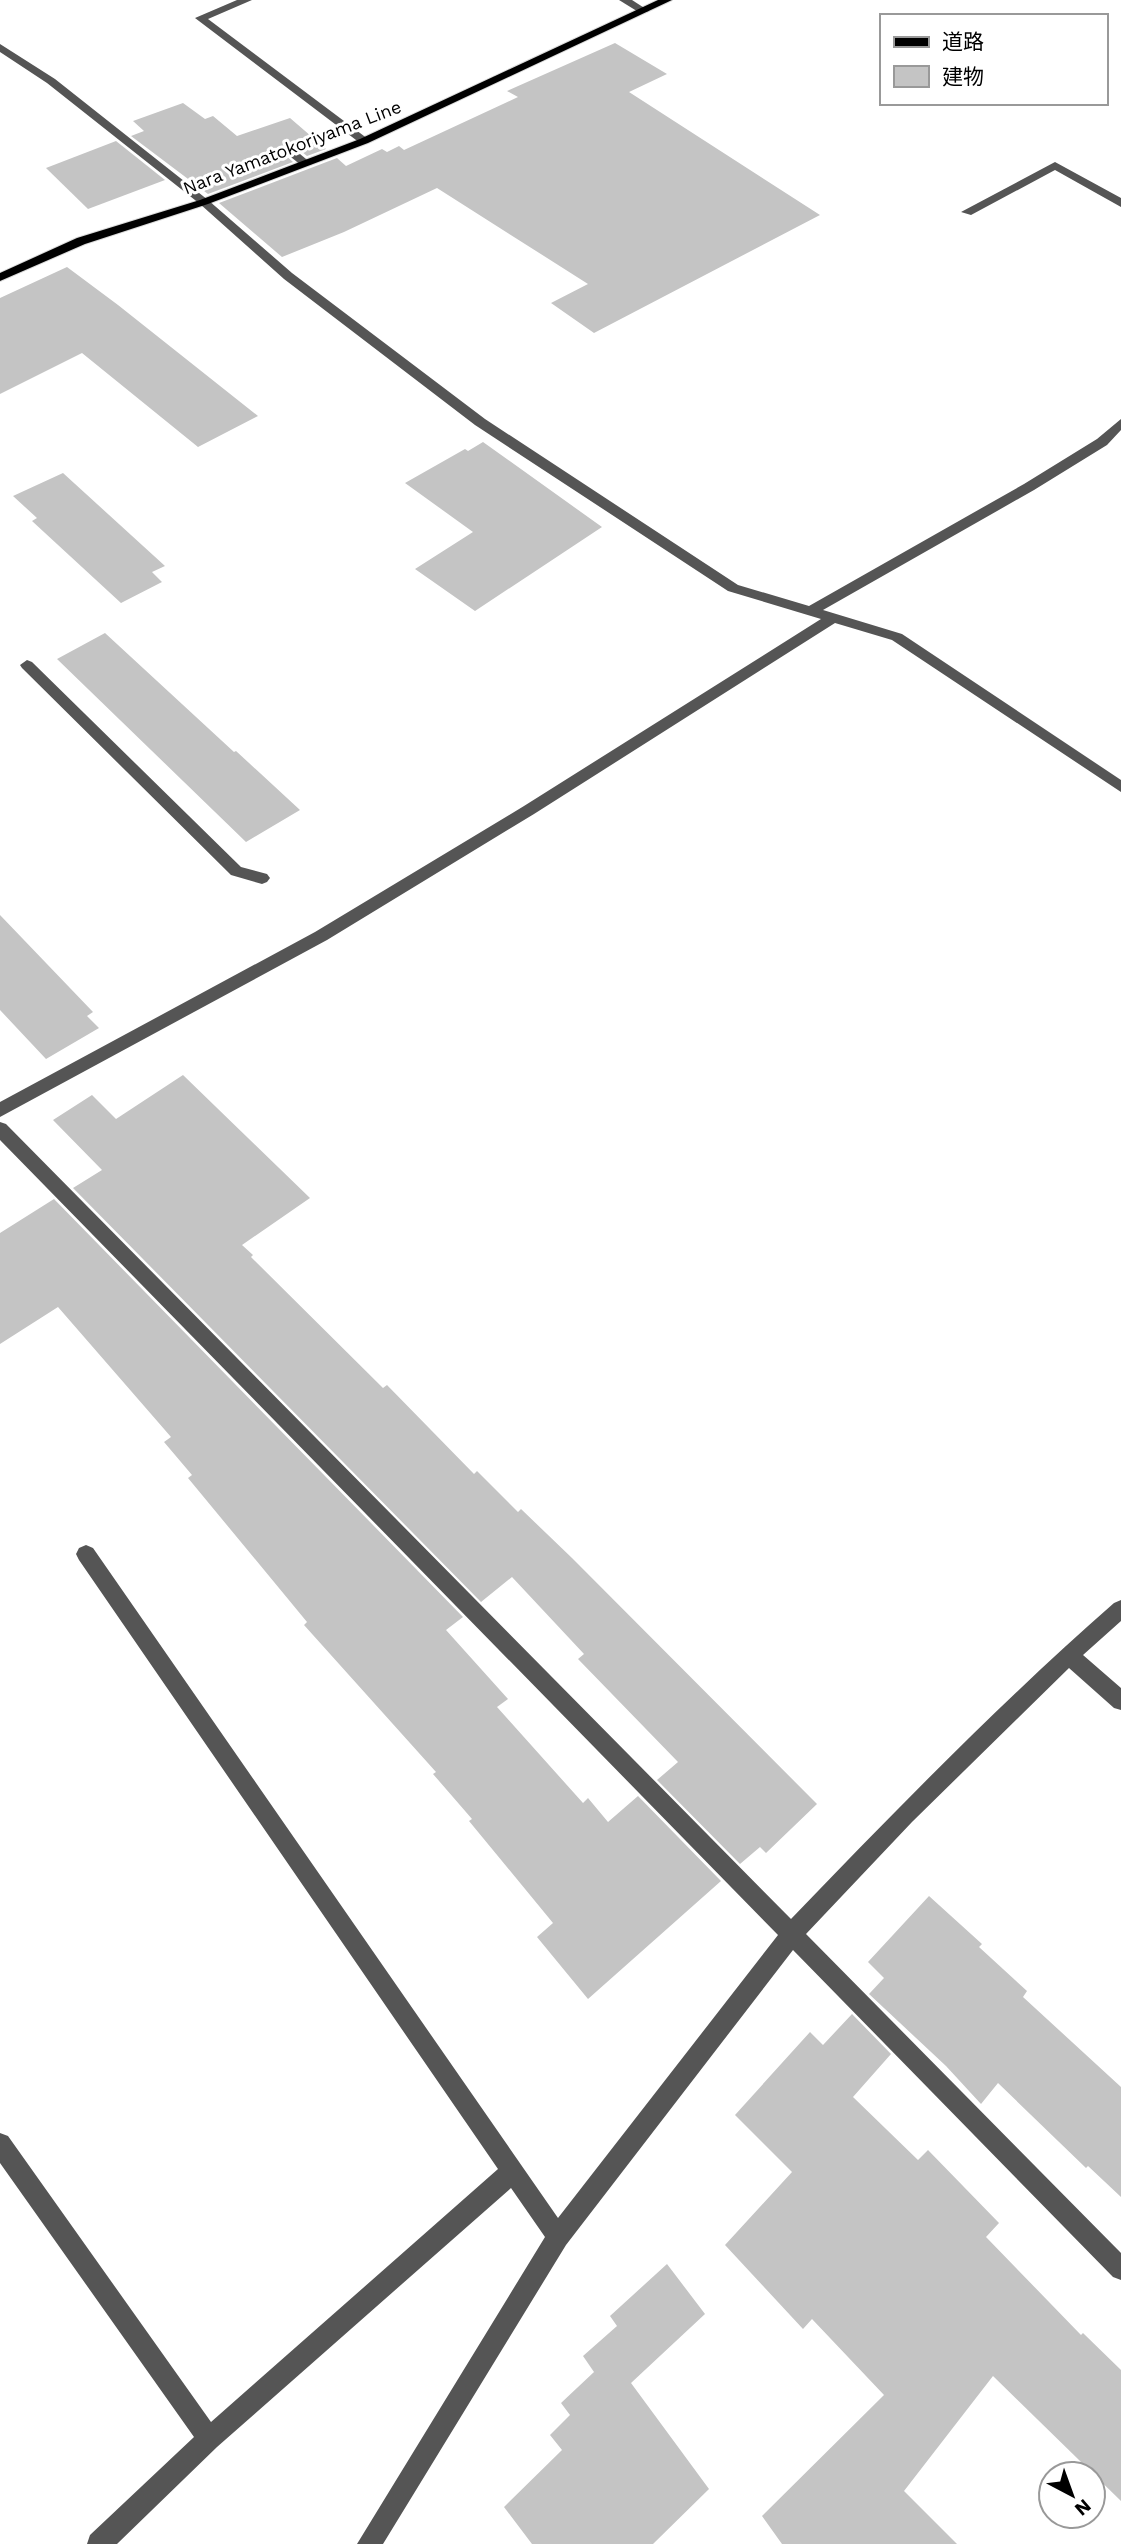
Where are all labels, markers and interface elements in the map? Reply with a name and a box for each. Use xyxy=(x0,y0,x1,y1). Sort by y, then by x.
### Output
legend xyxy=(880,14,1107,105)
text: 道路 xyxy=(942,29,984,54)
text: 建物 xyxy=(942,64,984,89)
street label: Nara Yamatokoriyama Line xyxy=(180,96,404,198)
north arrow xyxy=(1037,2460,1107,2530)
text: N xyxy=(1070,2494,1096,2521)

